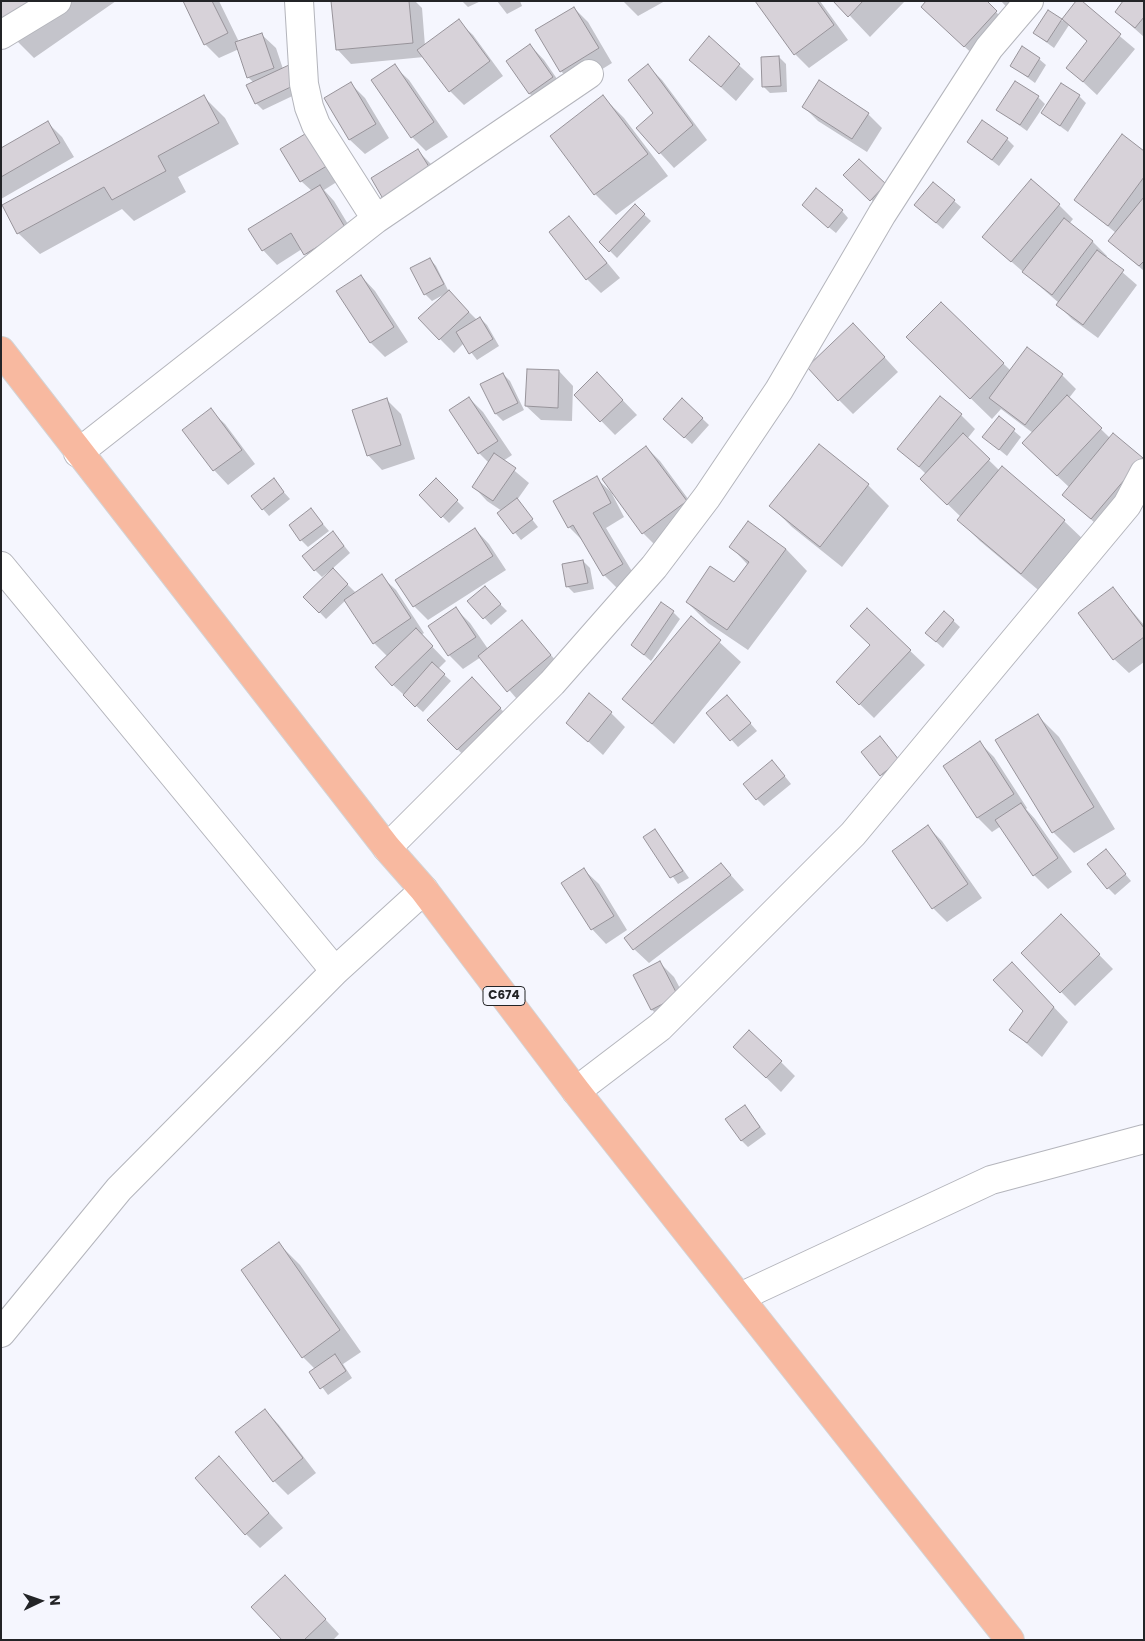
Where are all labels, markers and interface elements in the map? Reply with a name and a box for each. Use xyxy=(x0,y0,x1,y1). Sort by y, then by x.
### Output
road number: C674 xyxy=(483,986,525,1006)
north arrow xyxy=(15,1576,65,1626)
text: N xyxy=(45,1594,65,1606)

